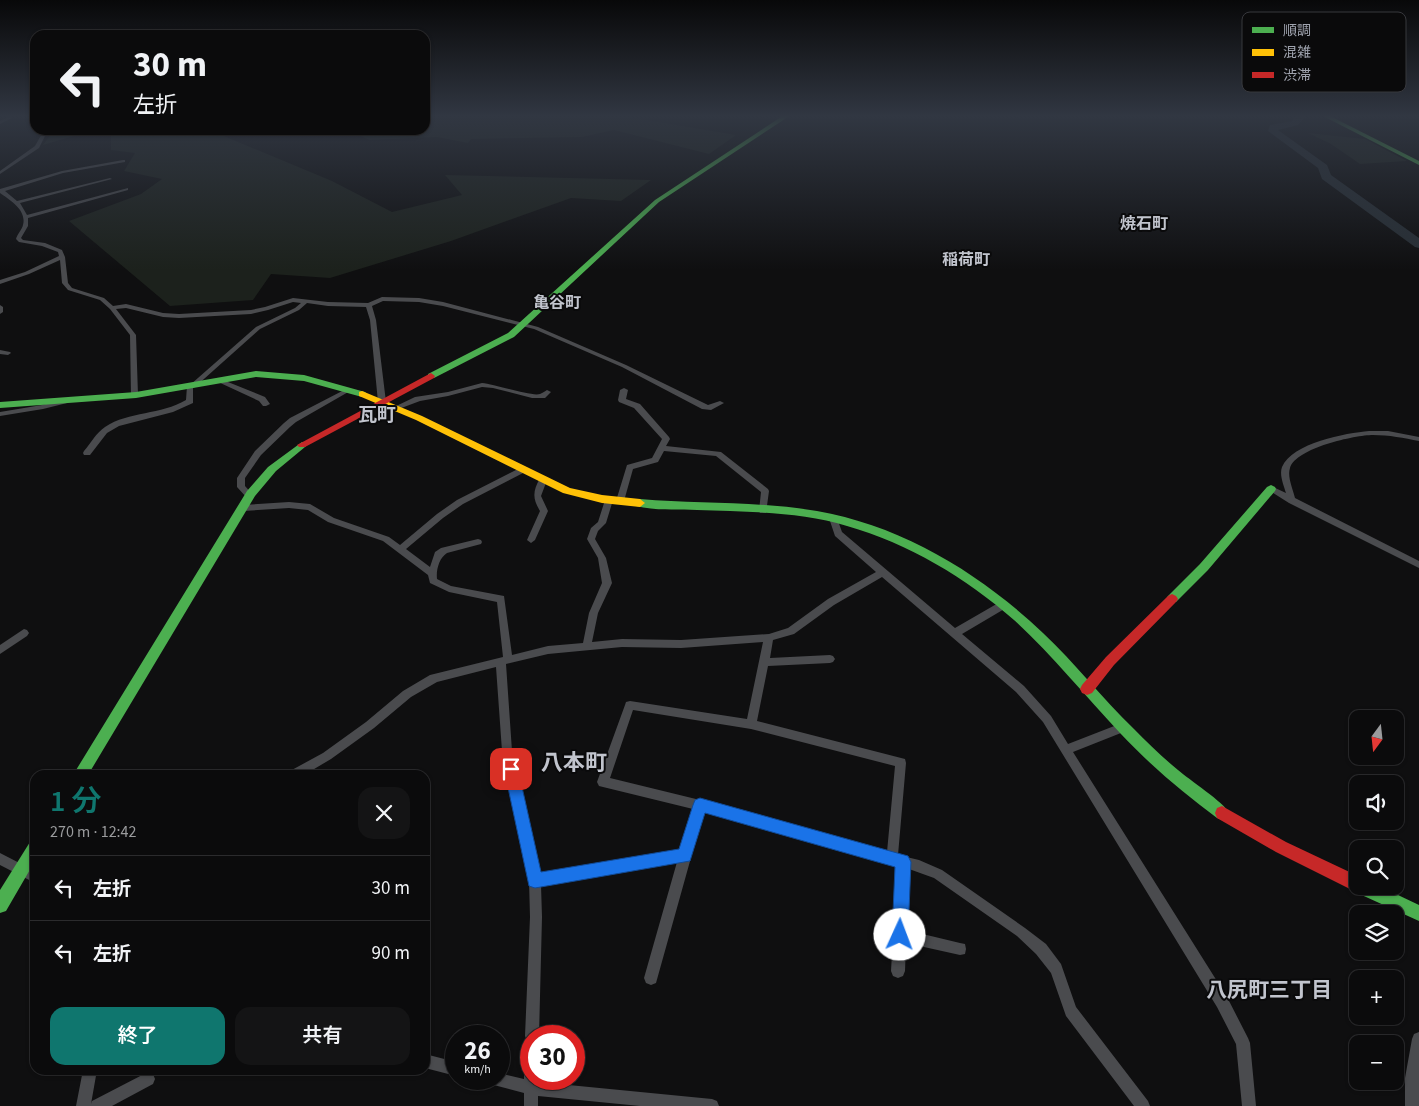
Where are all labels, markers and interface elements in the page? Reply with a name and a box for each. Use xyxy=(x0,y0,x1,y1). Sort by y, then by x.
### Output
legend xyxy=(1242,12,1406,92)
text: 順調 xyxy=(1283,21,1311,41)
text: 30 m xyxy=(133,40,207,90)
text: 混雑 xyxy=(1283,43,1311,63)
icon: left xyxy=(50,50,115,115)
text: 渋滞 xyxy=(1283,66,1311,86)
text: 左折 xyxy=(133,89,177,121)
district label: 焼石町 xyxy=(1120,213,1168,235)
district label: 稲荷町 xyxy=(942,249,990,271)
district label: 亀谷町 xyxy=(533,292,581,314)
district label: 瓦町 xyxy=(358,402,396,429)
north arrow xyxy=(1349,710,1404,765)
map controls xyxy=(1349,710,1404,1090)
district label: 八本町 xyxy=(541,747,607,779)
pin xyxy=(490,748,532,790)
icon: arrive xyxy=(497,755,525,783)
button: sound xyxy=(1349,775,1404,830)
text: 1 分 xyxy=(50,780,101,823)
button: close xyxy=(358,787,410,839)
text: 270 m · 12:42 xyxy=(50,821,137,843)
button: search xyxy=(1349,840,1404,895)
icon: left xyxy=(50,874,78,902)
text: 30 m xyxy=(372,875,410,902)
text: 左折 xyxy=(93,876,131,903)
button: layers xyxy=(1349,905,1404,960)
position arrow xyxy=(873,908,925,960)
icon: left xyxy=(50,939,78,967)
text: 90 m xyxy=(372,940,410,967)
text: 左折 xyxy=(93,941,131,968)
button: + xyxy=(1349,970,1404,1025)
district label: 八尻町三丁目 xyxy=(1206,975,1332,1005)
button: 終了 xyxy=(50,1007,225,1065)
button: 共有 xyxy=(235,1007,410,1065)
speed limit sign: 30 xyxy=(520,1025,585,1090)
text: 26 xyxy=(464,1033,491,1069)
button: − xyxy=(1349,1035,1404,1090)
text: km/h xyxy=(464,1061,491,1078)

